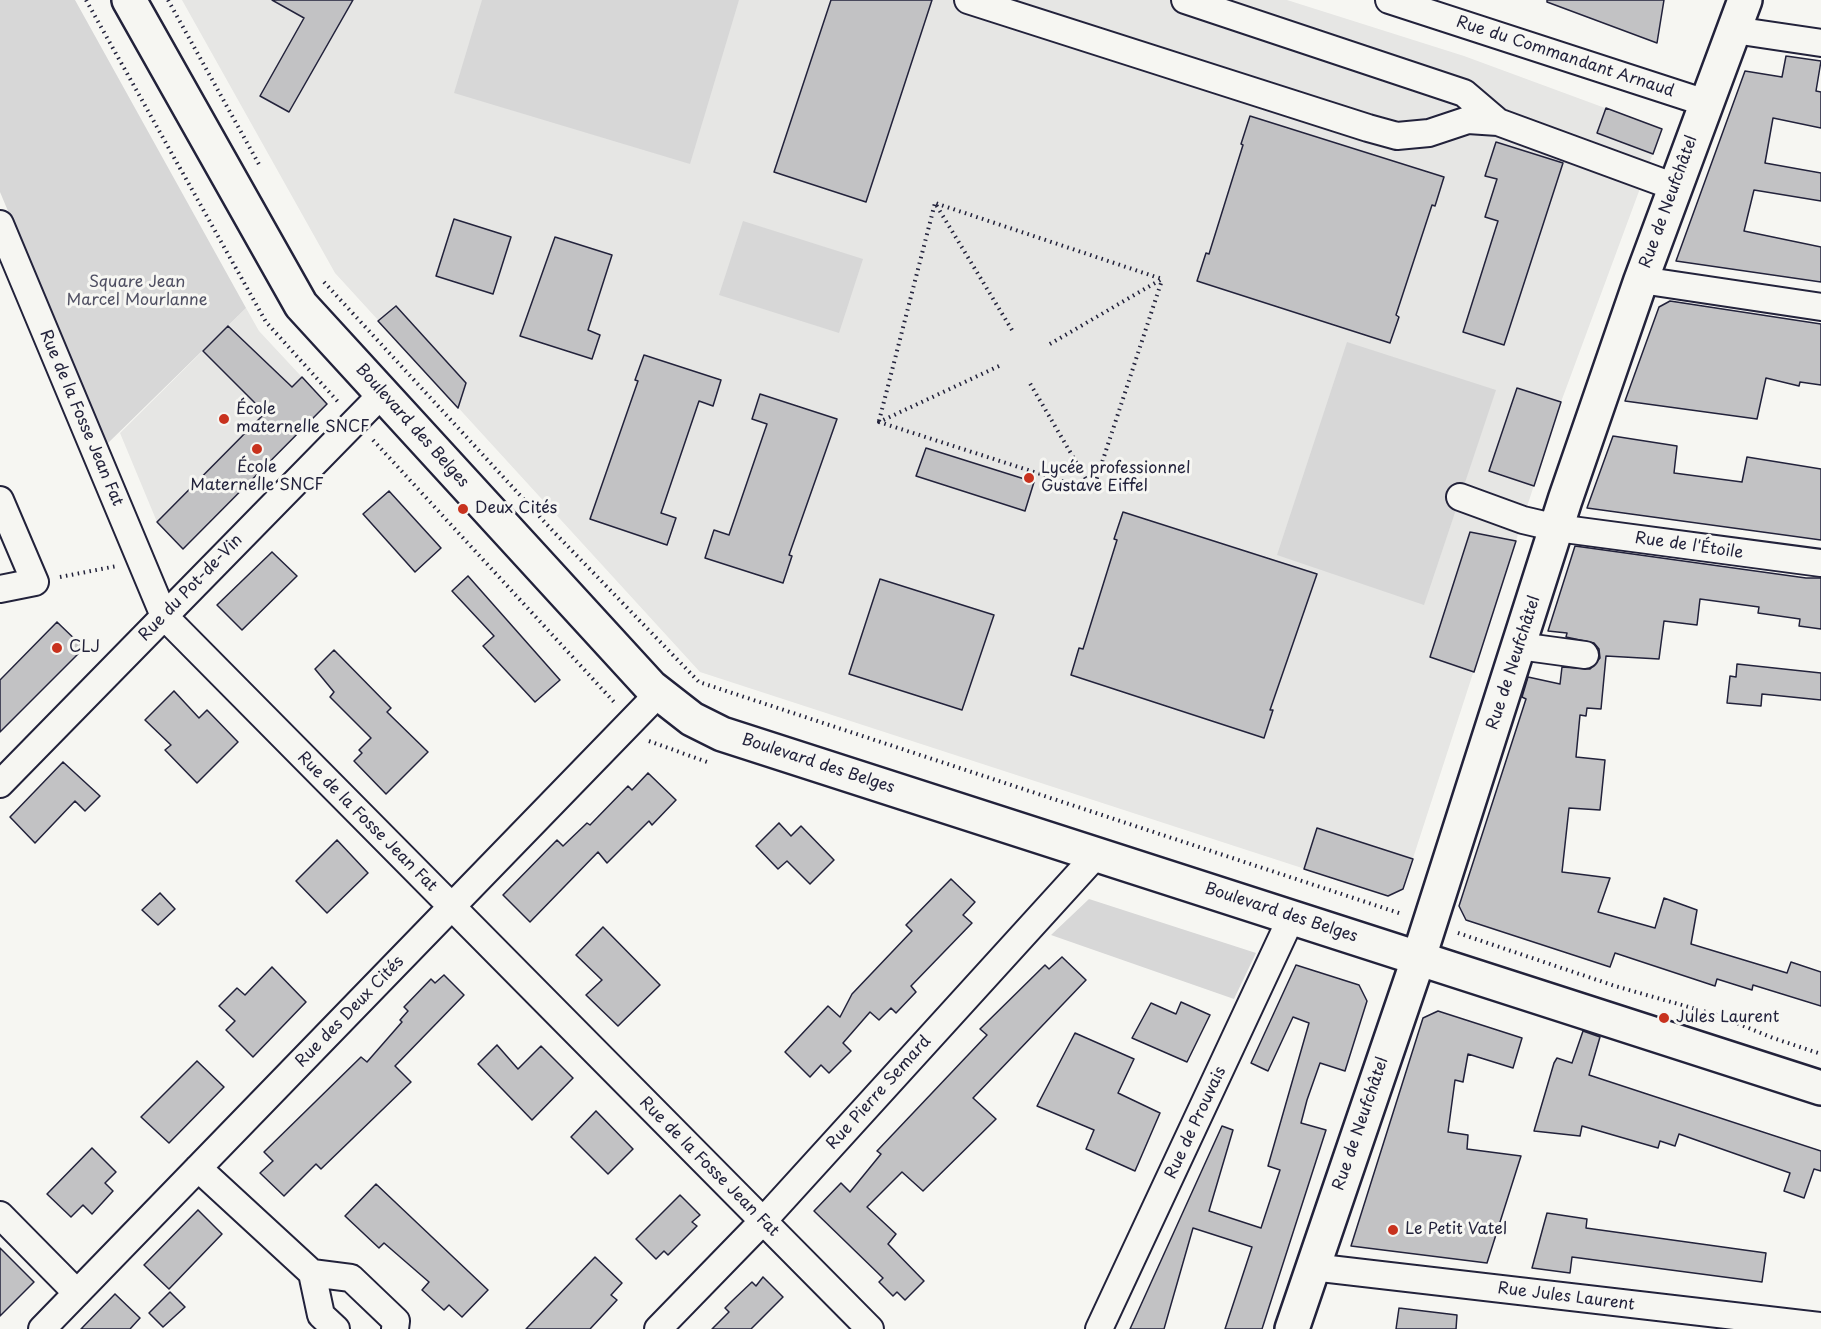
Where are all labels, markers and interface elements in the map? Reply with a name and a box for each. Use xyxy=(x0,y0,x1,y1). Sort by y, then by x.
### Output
street label: Rue du Commandant Arnaud xyxy=(1454,13,1676,101)
street label: Rue de Neufchâtel xyxy=(1636,133,1702,271)
park label: Square Jean Marcel Mourlanne xyxy=(67,273,207,311)
street label: Rue de la Fosse Jean Fat xyxy=(35,327,127,509)
street label: Boulevard des Belges xyxy=(351,360,473,492)
place label: École maternelle SNCF xyxy=(236,400,369,438)
marker: École maternelle SNCF xyxy=(217,412,231,426)
marker: École Maternelle SNCF xyxy=(250,442,264,456)
place label: École Maternelle SNCF xyxy=(190,458,324,496)
place label: Lycée professionnel Gustave Eiffel xyxy=(1041,459,1190,497)
marker: Lycée professionnel Gustave Eiffel xyxy=(1022,471,1036,485)
place label: Deux Cités xyxy=(475,499,557,519)
marker: Deux Cités xyxy=(456,502,470,516)
street label: Rue de l'Étoile xyxy=(1633,529,1745,563)
street label: Rue du Pot-de-Vin xyxy=(135,531,247,645)
street label: Rue de Neufchâtel xyxy=(1483,594,1545,732)
place label: CLJ xyxy=(69,638,100,658)
marker: CLJ xyxy=(50,641,64,655)
street label: Boulevard des Belges xyxy=(739,730,897,798)
street label: Rue de la Fosse Jean Fat xyxy=(293,748,441,896)
street label: Boulevard des Belges xyxy=(1202,879,1360,947)
street label: Rue des Deux Cités xyxy=(292,952,408,1072)
place label: Jules Laurent xyxy=(1676,1008,1779,1028)
marker: Jules Laurent xyxy=(1657,1011,1671,1025)
street label: Rue Pierre Semard xyxy=(823,1032,935,1154)
street label: Rue de Neufchâtel xyxy=(1329,1055,1393,1193)
street label: Rue de Prouvais xyxy=(1162,1064,1230,1182)
street label: Rue de la Fosse Jean Fat xyxy=(635,1093,783,1241)
place label: Le Petit Vatel xyxy=(1405,1220,1507,1240)
marker: Le Petit Vatel xyxy=(1386,1223,1400,1237)
street label: Rue Jules Laurent xyxy=(1496,1279,1636,1315)

